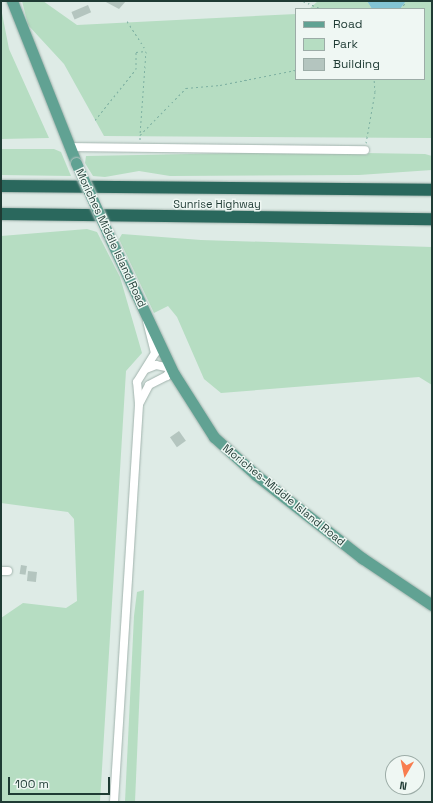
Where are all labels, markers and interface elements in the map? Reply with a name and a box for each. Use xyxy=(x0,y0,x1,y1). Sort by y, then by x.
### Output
legend xyxy=(295,8,425,80)
text: Road xyxy=(333,16,362,32)
text: Park xyxy=(333,36,358,52)
text: Building xyxy=(333,56,380,72)
street label: Moriches Middle Island Road xyxy=(73,167,149,309)
street label: Sunrise Highway xyxy=(173,197,261,211)
street label: Moriches-Middle Island Road xyxy=(220,442,348,548)
north arrow xyxy=(385,755,425,795)
scale bar xyxy=(10,769,112,795)
text: 100 m xyxy=(15,776,49,792)
text: N xyxy=(399,778,408,793)

